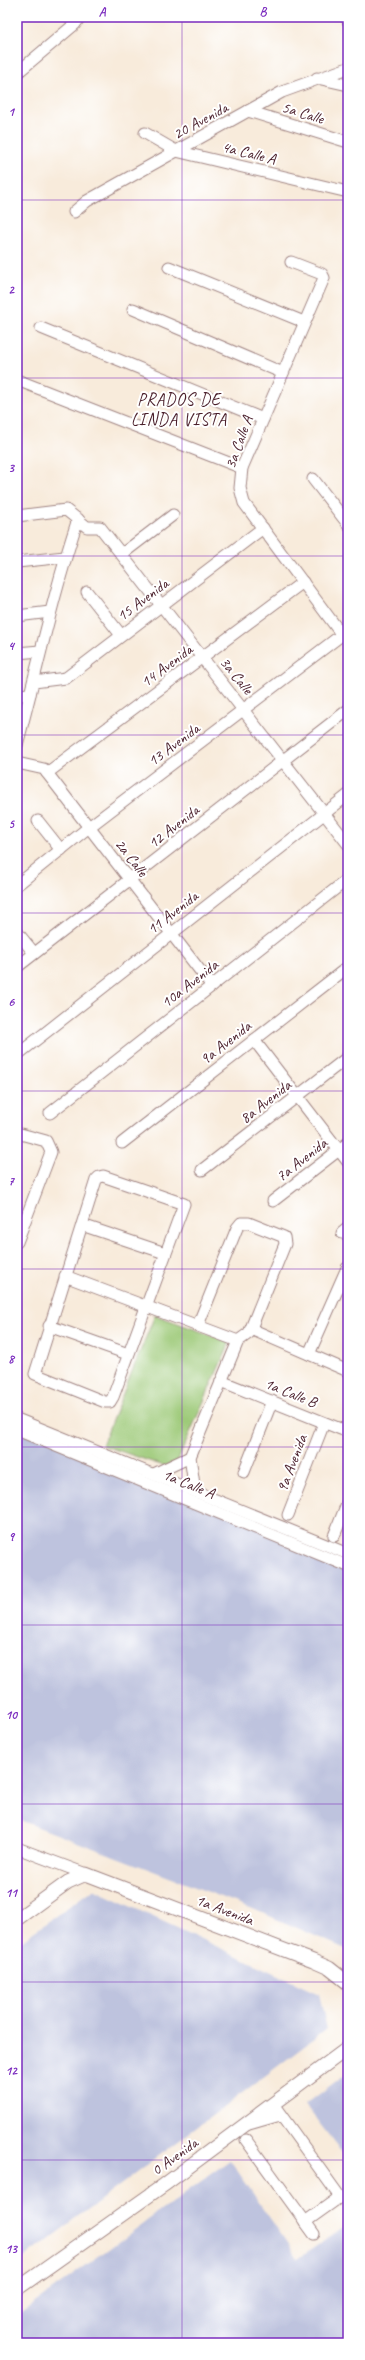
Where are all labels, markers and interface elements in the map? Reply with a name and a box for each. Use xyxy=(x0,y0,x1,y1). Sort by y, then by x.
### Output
text: A xyxy=(99,4,107,20)
text: B xyxy=(260,4,268,20)
street label: 20 Avenida xyxy=(170,97,233,144)
street label: 5a Calle xyxy=(279,97,328,129)
text: 1 xyxy=(8,104,16,120)
street label: 4a Calle A xyxy=(220,137,279,170)
text: 2 xyxy=(8,282,15,298)
district label: PRADOS DE LINDA VISTA xyxy=(131,389,227,430)
street label: 3a Calle A xyxy=(220,412,258,471)
text: 3 xyxy=(8,460,15,476)
street label: 15 Avenida xyxy=(113,573,174,626)
text: 4 xyxy=(8,638,16,654)
street label: 14 Avenida xyxy=(137,639,198,692)
street label: 3a Calle xyxy=(215,653,259,700)
street label: 13 Avenida xyxy=(144,718,205,771)
street label: 12 Avenida xyxy=(144,800,204,853)
text: 5 xyxy=(8,816,15,832)
street label: 2a Calle xyxy=(110,835,153,882)
street label: 11 Avenida xyxy=(143,886,203,939)
street label: 10a Avenida xyxy=(157,955,223,1012)
text: 6 xyxy=(8,994,15,1010)
street label: 9a Avenida xyxy=(196,1016,256,1069)
street label: 8a Avenida xyxy=(236,1075,296,1128)
street label: 7a Avenida xyxy=(272,1133,332,1186)
text: 7 xyxy=(8,1173,15,1189)
text: 8 xyxy=(8,1351,16,1367)
street label: 1a Calle B xyxy=(262,1373,321,1413)
street label: 9a Avenida xyxy=(272,1431,312,1495)
street label: 1a Calle A xyxy=(160,1464,219,1504)
text: 9 xyxy=(8,1529,15,1545)
text: 10 xyxy=(5,1707,18,1723)
text: 11 xyxy=(5,1885,19,1901)
street label: 1a Avenida xyxy=(193,1890,257,1930)
text: 12 xyxy=(5,2063,18,2079)
street label: 0 Avenida xyxy=(147,2132,203,2180)
text: 13 xyxy=(5,2241,18,2257)

